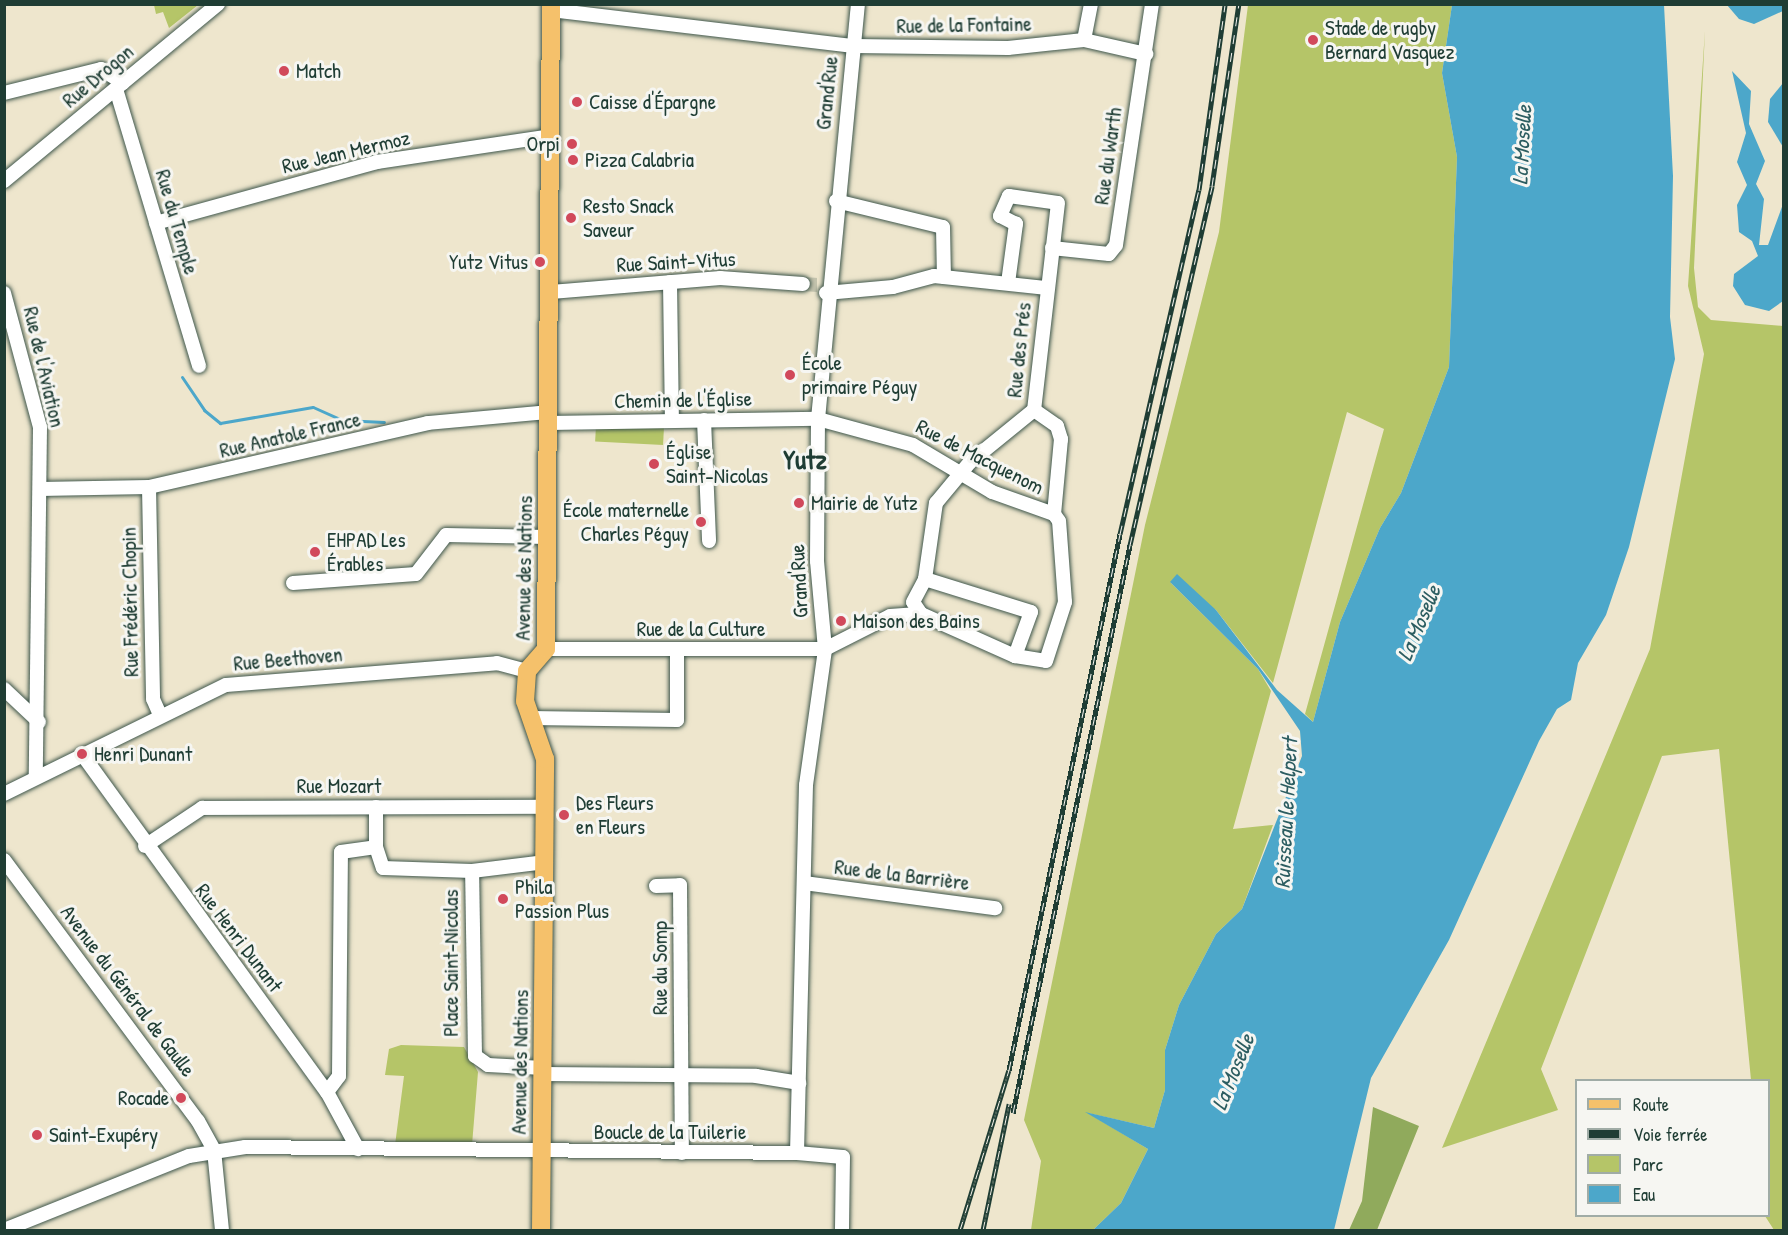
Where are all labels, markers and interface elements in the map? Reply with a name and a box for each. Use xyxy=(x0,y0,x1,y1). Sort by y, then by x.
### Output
street label: Rue de la Fontaine xyxy=(896,11,1032,39)
place label: Stade de rugby Bernard Vasquez xyxy=(1325,15,1455,65)
marker: Stade de rugby Bernard Vasquez xyxy=(1306,33,1320,47)
street label: Rue Drogon xyxy=(57,39,139,113)
street label: Grand'Rue xyxy=(811,55,843,131)
place label: Match xyxy=(296,58,341,84)
marker: Match xyxy=(277,64,291,78)
place label: Caisse d'Épargne xyxy=(589,89,716,115)
marker: Caisse d'Épargne xyxy=(570,95,584,109)
water label: La Moselle xyxy=(1507,105,1537,185)
street label: Rue du Warth xyxy=(1089,106,1127,206)
street label: Rue Jean Mermoz xyxy=(280,125,412,179)
place label: Orpi xyxy=(527,131,560,157)
marker: Orpi xyxy=(565,137,579,151)
place label: Pizza Calabria xyxy=(585,147,694,173)
marker: Pizza Calabria xyxy=(566,153,580,167)
street label: Rue du Temple xyxy=(150,167,204,277)
place label: Resto Snack Saveur xyxy=(583,193,674,243)
marker: Resto Snack Saveur xyxy=(564,211,578,225)
street label: Rue Saint-Vitus xyxy=(616,246,736,278)
place label: Yutz Vitus xyxy=(449,249,528,275)
marker: Yutz Vitus xyxy=(533,255,547,269)
street label: Rue des Prés xyxy=(1001,301,1037,399)
street label: Rue de l'Aviation xyxy=(18,304,70,430)
place label: École primaire Péguy xyxy=(802,350,917,400)
marker: École primaire Péguy xyxy=(783,368,797,382)
street label: Chemin de l'Église xyxy=(614,386,752,414)
street label: Rue Anatole France xyxy=(217,407,363,463)
street label: Rue de Macquenom xyxy=(912,414,1048,500)
place label: Église Saint-Nicolas xyxy=(666,439,768,489)
district label: Yutz xyxy=(783,444,827,476)
marker: Église Saint-Nicolas xyxy=(647,457,661,471)
place label: Mairie de Yutz xyxy=(811,490,918,516)
street label: Avenue des Nations xyxy=(510,495,538,641)
marker: Mairie de Yutz xyxy=(792,496,806,510)
place label: École maternelle Charles Péguy xyxy=(563,497,689,547)
marker: École maternelle Charles Péguy xyxy=(694,515,708,529)
street label: Rue Frédéric Chopin xyxy=(116,527,144,677)
place label: EHPAD Les Érables xyxy=(327,527,406,577)
street label: Grand'Rue xyxy=(784,543,814,619)
marker: EHPAD Les Érables xyxy=(308,545,322,559)
water label: La Moselle xyxy=(1391,581,1447,665)
place label: Maison des Bains xyxy=(853,608,980,634)
marker: Maison des Bains xyxy=(834,614,848,628)
street label: Rue de la Culture xyxy=(637,616,765,642)
street label: Rue Beethoven xyxy=(232,642,344,676)
water label: Ruisseau le Helpert xyxy=(1269,737,1303,889)
place label: Henri Dunant xyxy=(94,741,192,767)
marker: Henri Dunant xyxy=(75,747,89,761)
street label: Rue Mozart xyxy=(297,773,381,799)
place label: Des Fleurs en Fleurs xyxy=(576,790,654,840)
marker: Des Fleurs en Fleurs xyxy=(557,808,571,822)
street label: Rue de la Barrière xyxy=(833,854,971,896)
place label: Phila Passion Plus xyxy=(515,874,609,924)
street label: Rue Henri Dunant xyxy=(190,879,288,997)
street label: Place Saint-Nicolas xyxy=(438,889,464,1037)
marker: Phila Passion Plus xyxy=(496,892,510,906)
street label: Avenue du Général de Gaulle xyxy=(55,900,201,1082)
street label: Rue du Somp xyxy=(647,921,673,1015)
street label: Avenue des Nations xyxy=(506,989,534,1135)
water label: La Moselle xyxy=(1206,1030,1260,1114)
legend xyxy=(1575,1079,1770,1217)
place label: Rocade xyxy=(118,1085,169,1111)
marker: Rocade xyxy=(174,1091,188,1105)
text: Route xyxy=(1633,1092,1669,1117)
street label: Boucle de la Tuilerie xyxy=(594,1119,746,1145)
place label: Saint-Exupéry xyxy=(49,1122,158,1148)
text: Voie ferrée xyxy=(1633,1122,1708,1147)
marker: Saint-Exupéry xyxy=(30,1128,44,1142)
text: Parc xyxy=(1633,1152,1663,1177)
text: Eau xyxy=(1633,1182,1655,1207)

